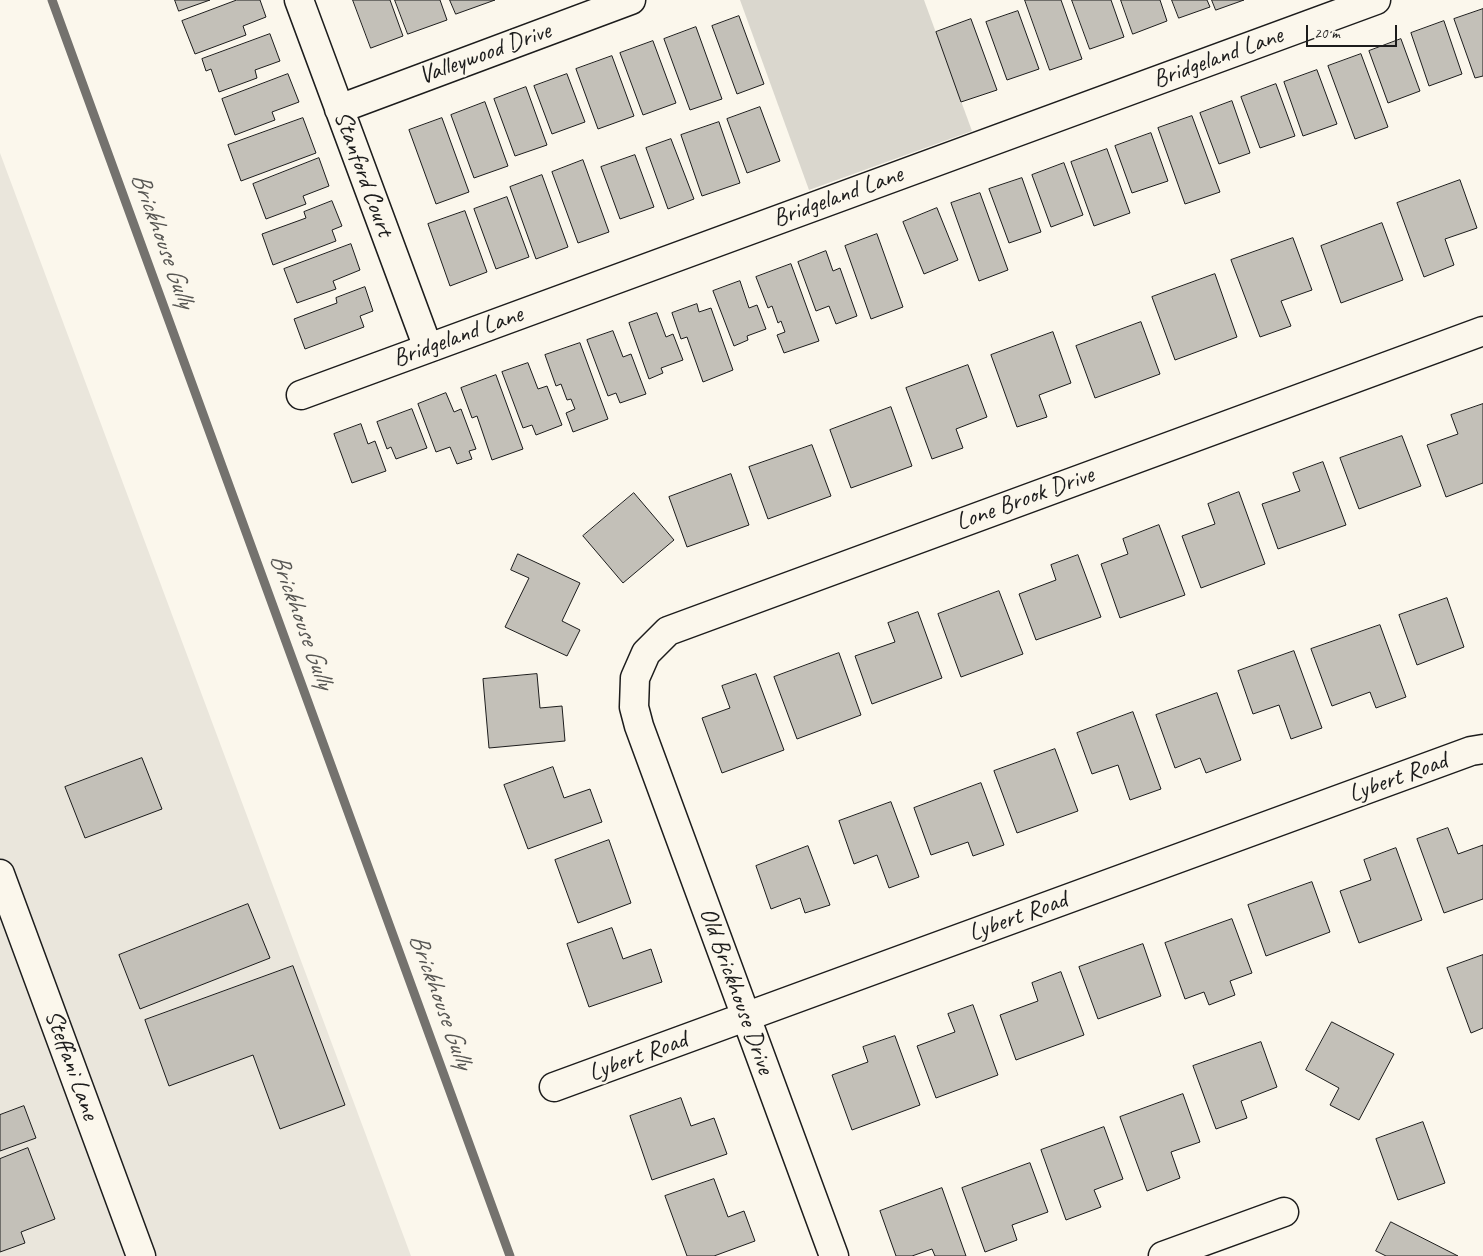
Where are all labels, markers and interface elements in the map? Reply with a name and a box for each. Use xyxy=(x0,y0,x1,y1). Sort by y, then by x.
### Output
scale bar xyxy=(1308,15,1399,47)
street label: Valleywood Drive xyxy=(415,16,555,92)
street label: Bridgeland Lane xyxy=(1149,21,1287,95)
text: 20 m xyxy=(1314,24,1340,43)
street label: Stanford Court xyxy=(326,107,400,241)
street label: Bridgeland Lane xyxy=(769,160,907,234)
water label: Brickhouse Gully xyxy=(123,168,201,312)
street label: Bridgeland Lane xyxy=(389,300,527,374)
street label: Lone Brook Drive xyxy=(952,460,1098,538)
water label: Brickhouse Gully xyxy=(262,549,340,693)
street label: Lybert Road xyxy=(1345,746,1451,810)
street label: Lybert Road xyxy=(965,885,1071,949)
street label: Old Brickhouse Drive xyxy=(692,904,780,1078)
water label: Brickhouse Gully xyxy=(401,929,479,1073)
street label: Steffani Lane xyxy=(37,1006,105,1124)
street label: Lybert Road xyxy=(585,1025,691,1089)

